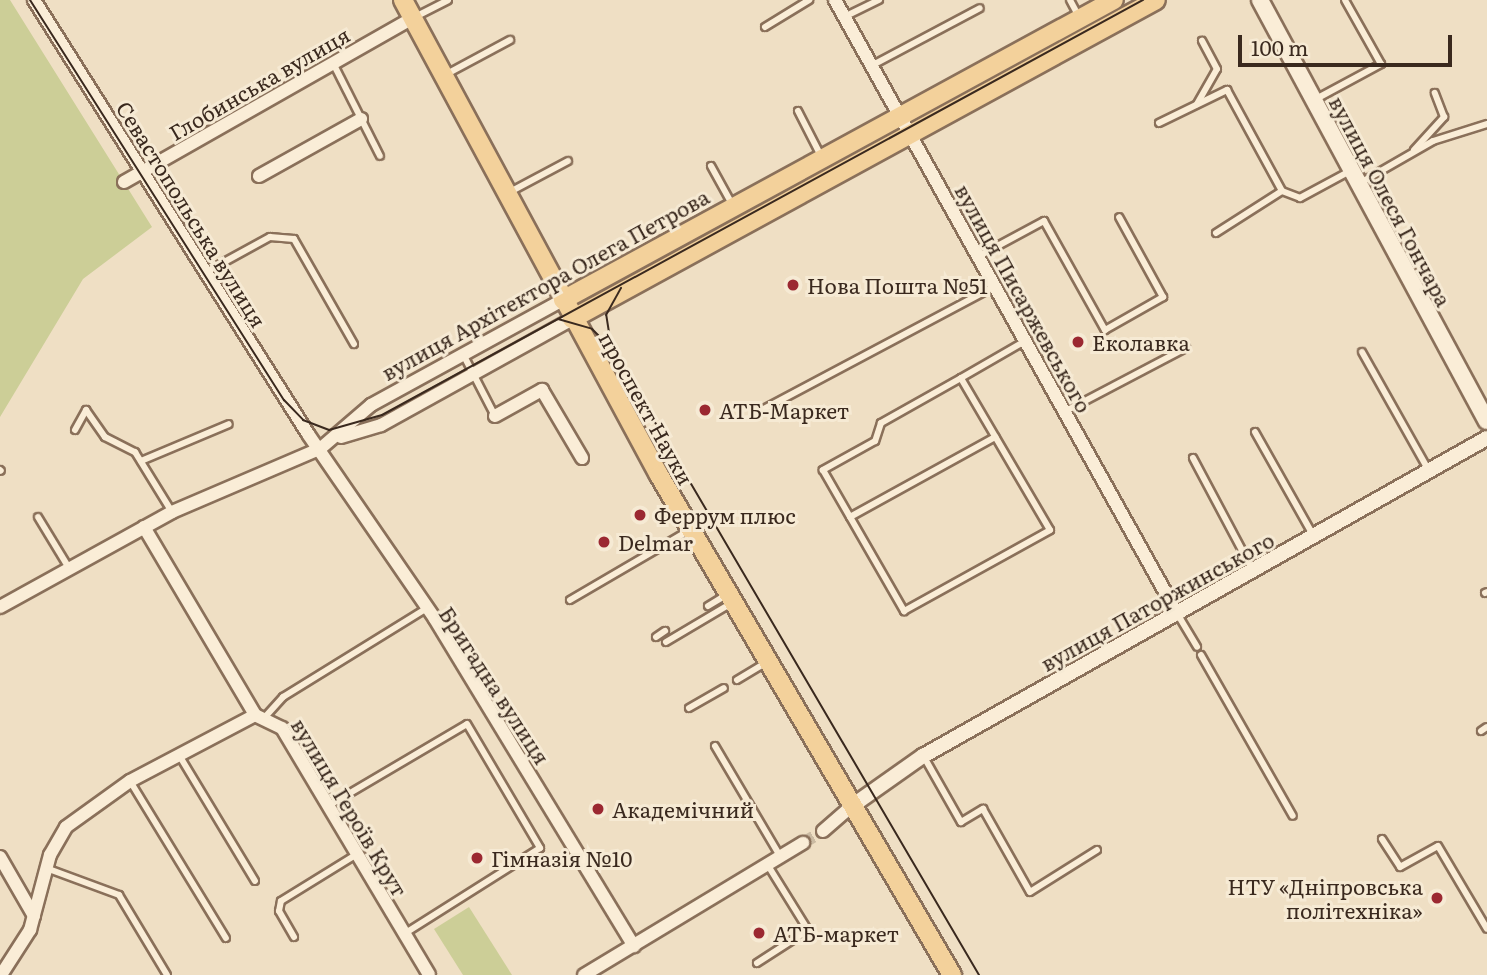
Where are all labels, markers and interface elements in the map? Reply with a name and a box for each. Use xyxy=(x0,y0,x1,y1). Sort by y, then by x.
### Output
street label: Глобинська вулиця xyxy=(164,21,354,145)
scale bar xyxy=(1242,21,1456,65)
text: 100 m xyxy=(1251,31,1308,62)
street label: вулиця Олеся Гончара xyxy=(1325,91,1457,311)
street label: Севастопольська вулиця xyxy=(112,96,272,332)
street label: вулиця Писаржевського xyxy=(951,179,1097,417)
street label: вулиця Архітектора Олега Петрова xyxy=(377,183,713,385)
place label: Нова Пошта №51 xyxy=(807,272,988,298)
marker: Нова Пошта №51 xyxy=(785,277,801,293)
street label: проспект Науки xyxy=(595,327,699,489)
place label: Еколавка xyxy=(1092,329,1190,355)
marker: Еколавка xyxy=(1070,334,1086,350)
place label: АТБ-Маркет xyxy=(719,397,849,423)
marker: АТБ-Маркет xyxy=(697,402,713,418)
place label: Феррум плюс xyxy=(654,502,796,528)
marker: Феррум плюс xyxy=(632,507,648,523)
street label: вулиця Паторжинського xyxy=(1036,526,1278,676)
place label: Delmar xyxy=(618,529,693,555)
marker: Delmar xyxy=(596,534,612,550)
street label: Бригадна вулиця xyxy=(435,601,555,769)
street label: вулиця Героїв Крут xyxy=(287,713,413,901)
place label: Академічний xyxy=(612,796,754,822)
marker: Академічний xyxy=(590,801,606,817)
place label: Гімназія №10 xyxy=(491,845,632,871)
marker: Гімназія №10 xyxy=(469,850,485,866)
place label: НТУ «Дніпровська політехніка» xyxy=(1228,873,1423,923)
marker: НТУ «Дніпровська політехніка» xyxy=(1429,890,1445,906)
place label: АТБ-маркет xyxy=(773,920,899,946)
marker: АТБ-маркет xyxy=(751,925,767,941)

